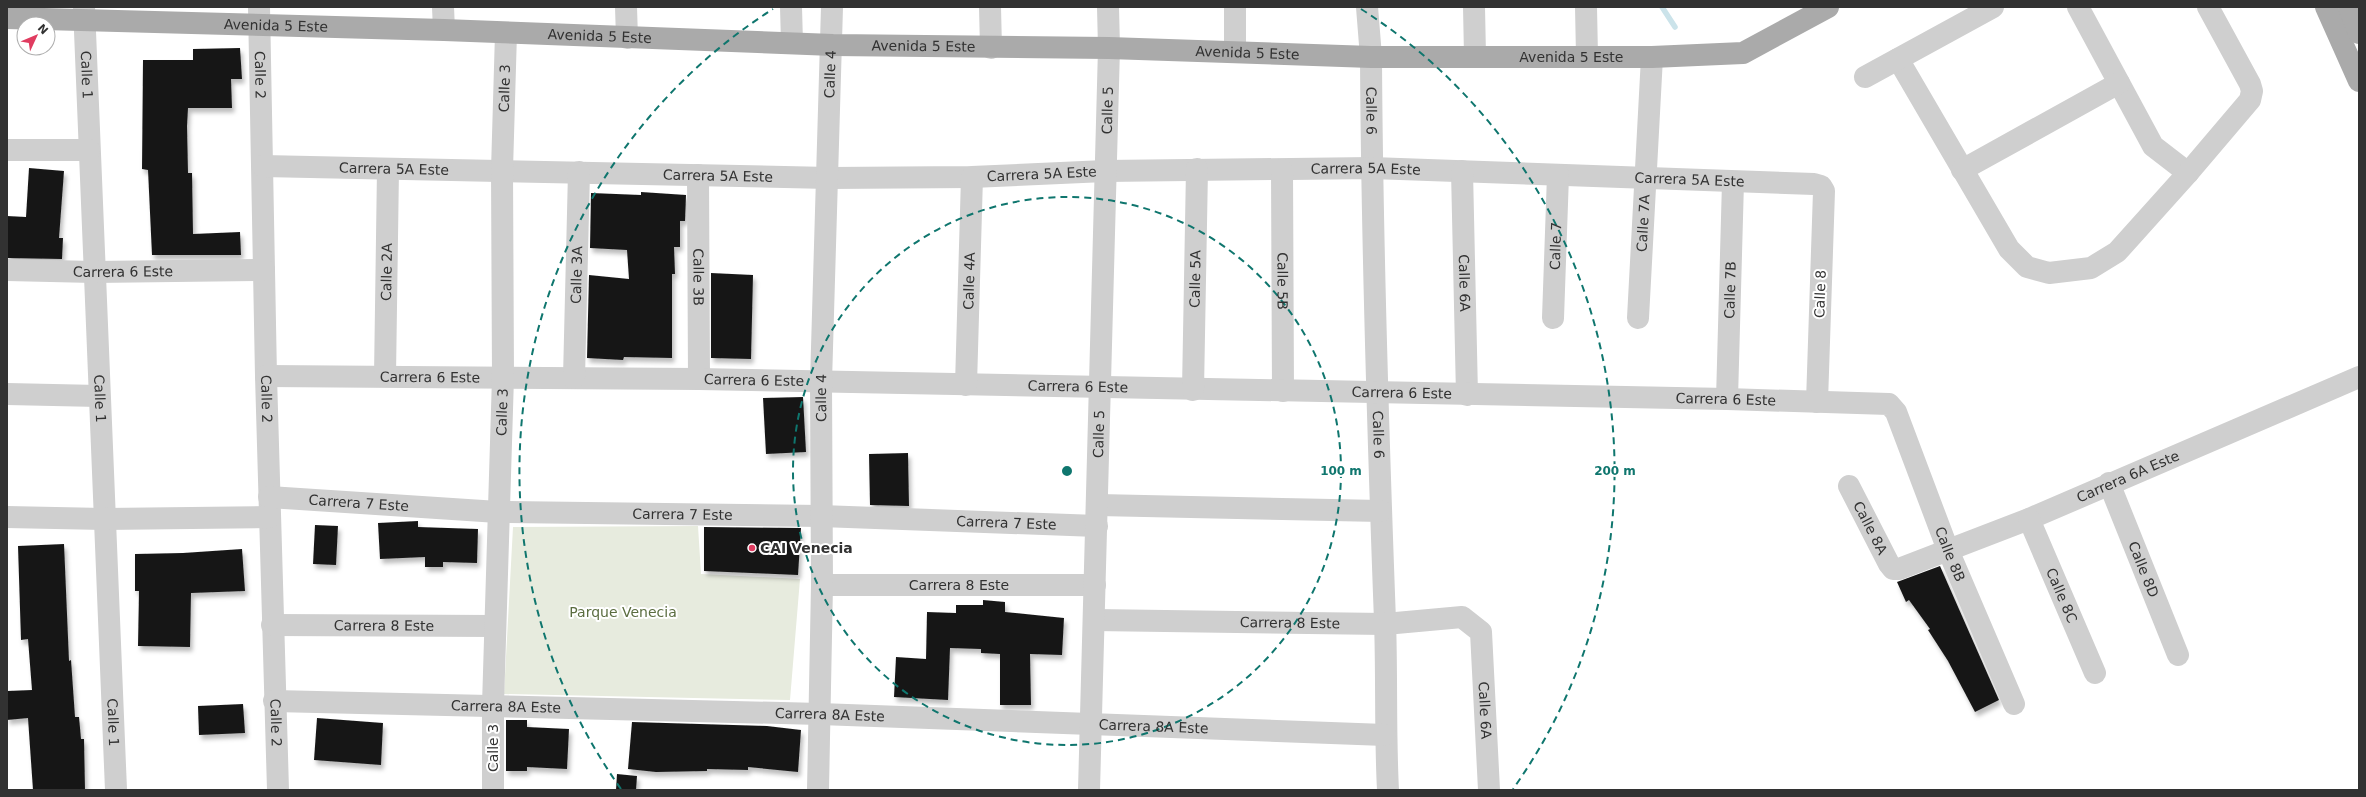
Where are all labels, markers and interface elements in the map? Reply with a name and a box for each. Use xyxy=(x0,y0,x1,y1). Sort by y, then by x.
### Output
north arrow xyxy=(16,16,56,56)
street label: Avenida 5 Este xyxy=(224,16,328,35)
text: N xyxy=(35,22,51,37)
street label: Avenida 5 Este xyxy=(547,26,652,46)
street label: Avenida 5 Este xyxy=(871,37,976,55)
street label: Avenida 5 Este xyxy=(1195,43,1300,63)
street label: Avenida 5 Este xyxy=(1519,49,1623,65)
street label: Calle 4 xyxy=(821,50,839,98)
street label: Calle 1 xyxy=(78,51,96,99)
street label: Calle 2 xyxy=(252,51,269,99)
street label: Calle 3 xyxy=(496,64,513,112)
street label: Calle 5 xyxy=(1099,86,1116,135)
street label: Calle 6 xyxy=(1363,87,1380,135)
street label: Carrera 5A Este xyxy=(339,160,449,178)
street label: Carrera 5A Este xyxy=(1311,160,1421,178)
street label: Carrera 5A Este xyxy=(986,163,1097,184)
street label: Carrera 5A Este xyxy=(663,166,773,185)
street label: Carrera 5A Este xyxy=(1634,170,1745,189)
street label: Calle 7A xyxy=(1634,193,1653,252)
street label: Calle 7 xyxy=(1547,222,1564,270)
street label: Calle 2A xyxy=(378,243,395,301)
street label: Calle 3A xyxy=(568,246,585,304)
street label: Calle 3B xyxy=(690,248,707,306)
street label: Calle 5A xyxy=(1186,250,1204,308)
street label: Calle 4A xyxy=(960,252,978,310)
street label: Calle 5B xyxy=(1274,252,1291,310)
street label: Calle 6A xyxy=(1456,254,1473,312)
street label: Calle 7B xyxy=(1721,261,1739,319)
street label: Carrera 6 Este xyxy=(73,263,173,280)
street label: Calle 8 xyxy=(1811,270,1829,318)
street label: Carrera 6 Este xyxy=(380,369,480,385)
street label: Carrera 6 Este xyxy=(704,371,804,389)
street label: Calle 1 xyxy=(91,374,109,423)
street label: Calle 4 xyxy=(813,374,829,422)
street label: Calle 2 xyxy=(258,375,275,423)
street label: Carrera 6 Este xyxy=(1028,377,1128,395)
street label: Carrera 6 Este xyxy=(1351,384,1452,402)
street label: Calle 3 xyxy=(493,388,511,436)
street label: Carrera 6 Este xyxy=(1675,390,1776,409)
street label: Calle 5 xyxy=(1090,410,1107,458)
street label: Calle 6 xyxy=(1370,410,1387,459)
street label: Carrera 6A Este xyxy=(2074,447,2182,506)
centre of rings xyxy=(1060,464,1074,478)
text: 100 m xyxy=(1320,464,1362,478)
text: 200 m xyxy=(1594,464,1636,478)
street label: Carrera 7 Este xyxy=(308,492,409,514)
street label: Calle 8A xyxy=(1850,498,1891,558)
street label: Carrera 7 Este xyxy=(632,506,733,523)
street label: Carrera 7 Este xyxy=(956,513,1057,533)
street label: Calle 8B xyxy=(1932,524,1969,584)
street label: Calle 8D xyxy=(2125,539,2162,600)
place label: CAI Venecia xyxy=(760,540,853,556)
marker: CAI Venecia xyxy=(747,543,757,553)
street label: Calle 8C xyxy=(2043,566,2081,625)
street label: Carrera 8 Este xyxy=(909,577,1009,593)
park label: Parque Venecia xyxy=(569,604,677,620)
street label: Carrera 8 Este xyxy=(1240,614,1340,631)
street label: Carrera 8 Este xyxy=(334,617,434,634)
street label: Calle 6A xyxy=(1476,681,1494,740)
street label: Carrera 8A Este xyxy=(451,697,561,716)
street label: Calle 1 xyxy=(104,698,122,747)
street label: Calle 2 xyxy=(267,698,285,747)
street label: Carrera 8A Este xyxy=(775,705,885,724)
street label: Carrera 8A Este xyxy=(1098,716,1209,736)
street label: Calle 3 xyxy=(485,724,501,772)

